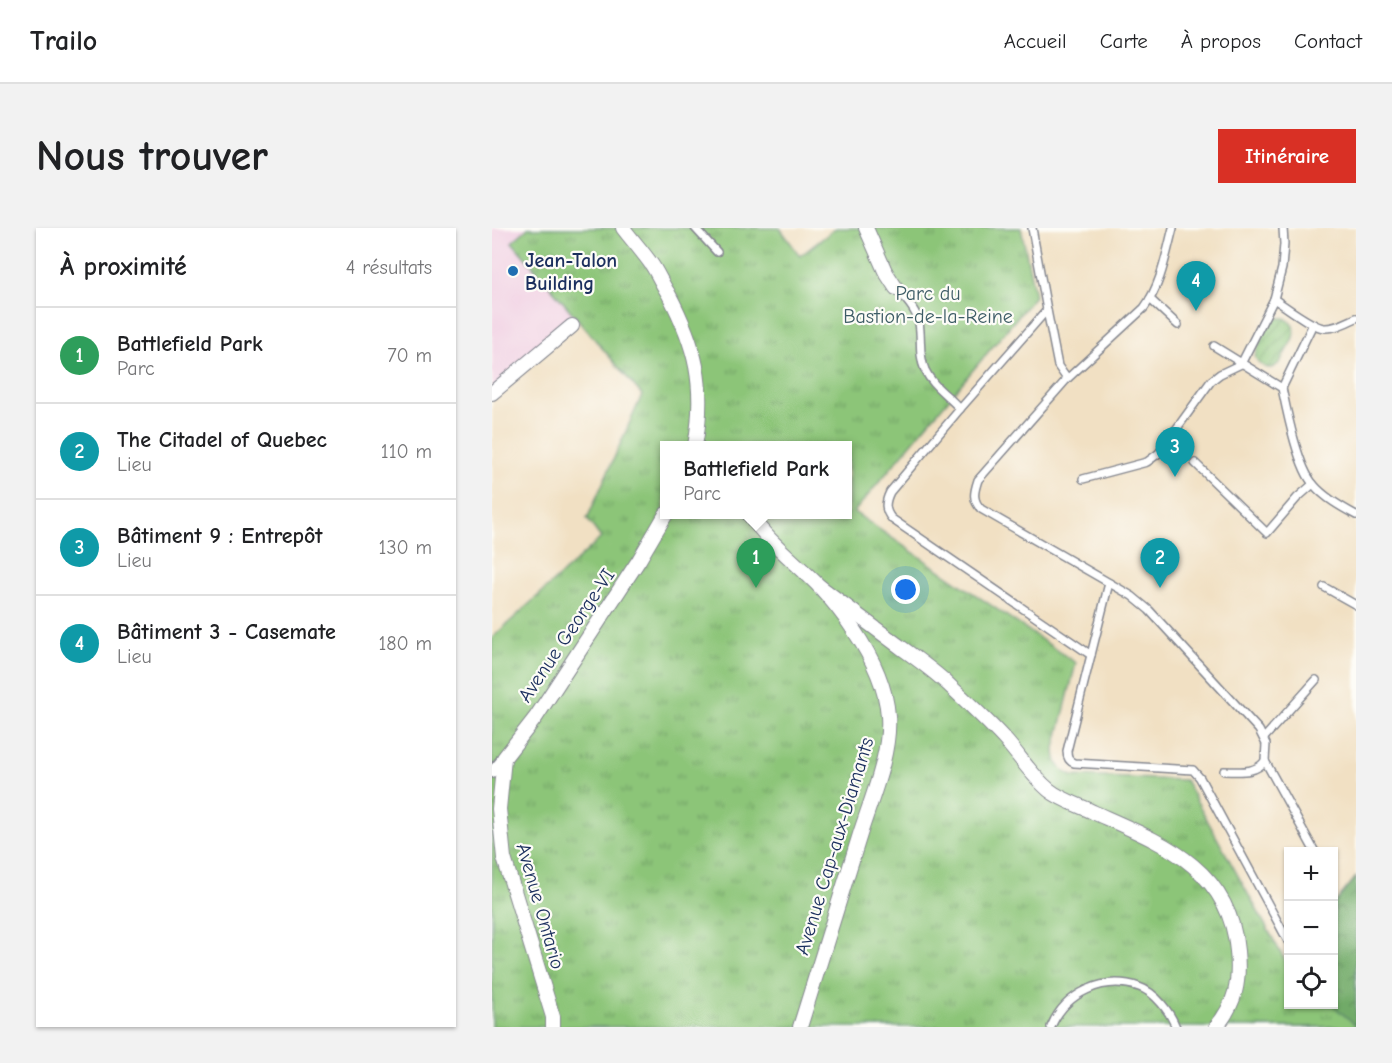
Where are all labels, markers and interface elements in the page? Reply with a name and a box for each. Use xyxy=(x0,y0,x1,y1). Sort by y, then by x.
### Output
text: Trailo xyxy=(30,25,97,57)
text: Accueil xyxy=(1004,29,1067,53)
text: Carte xyxy=(1100,29,1148,53)
text: À propos xyxy=(1181,29,1261,53)
text: Contact xyxy=(1294,29,1362,53)
button: Itinéraire xyxy=(1218,129,1356,183)
text: Nous trouver xyxy=(36,132,268,181)
place label: Jean-Talon Building xyxy=(525,249,617,295)
text: À proximité xyxy=(60,252,187,282)
text: 4 résultats xyxy=(346,256,432,279)
pin: 4 xyxy=(1176,262,1216,311)
marker: Jean-Talon Building xyxy=(506,264,520,278)
park label: Parc du Bastion-de-la-Reine xyxy=(843,282,1013,328)
text: Battlefield Park xyxy=(117,331,263,357)
text: 1 xyxy=(76,344,83,367)
text: 70 m xyxy=(387,344,432,367)
text: Parc xyxy=(117,357,155,380)
text: The Citadel of Quebec xyxy=(117,427,327,453)
pin: 3 xyxy=(1156,428,1194,477)
text: 2 xyxy=(75,440,84,463)
text: 110 m xyxy=(381,440,432,463)
popup xyxy=(660,441,852,519)
text: Lieu xyxy=(117,453,152,476)
text: Battlefield Park xyxy=(683,456,829,482)
text: Parc xyxy=(683,482,721,505)
text: Bâtiment 9 : Entrepôt xyxy=(117,523,322,549)
text: 3 xyxy=(75,536,84,559)
text: 130 m xyxy=(379,536,432,559)
pin: 1 xyxy=(736,538,776,588)
pin: 2 xyxy=(1140,538,1180,588)
text: Lieu xyxy=(117,549,152,572)
street label: Avenue George-VI xyxy=(513,564,620,706)
your location xyxy=(891,575,920,604)
text: Bâtiment 3 - Casemate xyxy=(117,619,336,645)
text: 4 xyxy=(75,632,84,655)
text: 180 m xyxy=(378,632,432,655)
text: Lieu xyxy=(117,645,152,668)
street label: Avenue Cap-aux-Diamants xyxy=(790,735,879,958)
street label: Avenue Ontario xyxy=(512,840,569,972)
map controls xyxy=(1284,847,1338,1009)
button: + xyxy=(1284,847,1338,901)
button: − xyxy=(1284,901,1338,955)
button: locate xyxy=(1284,955,1338,1009)

